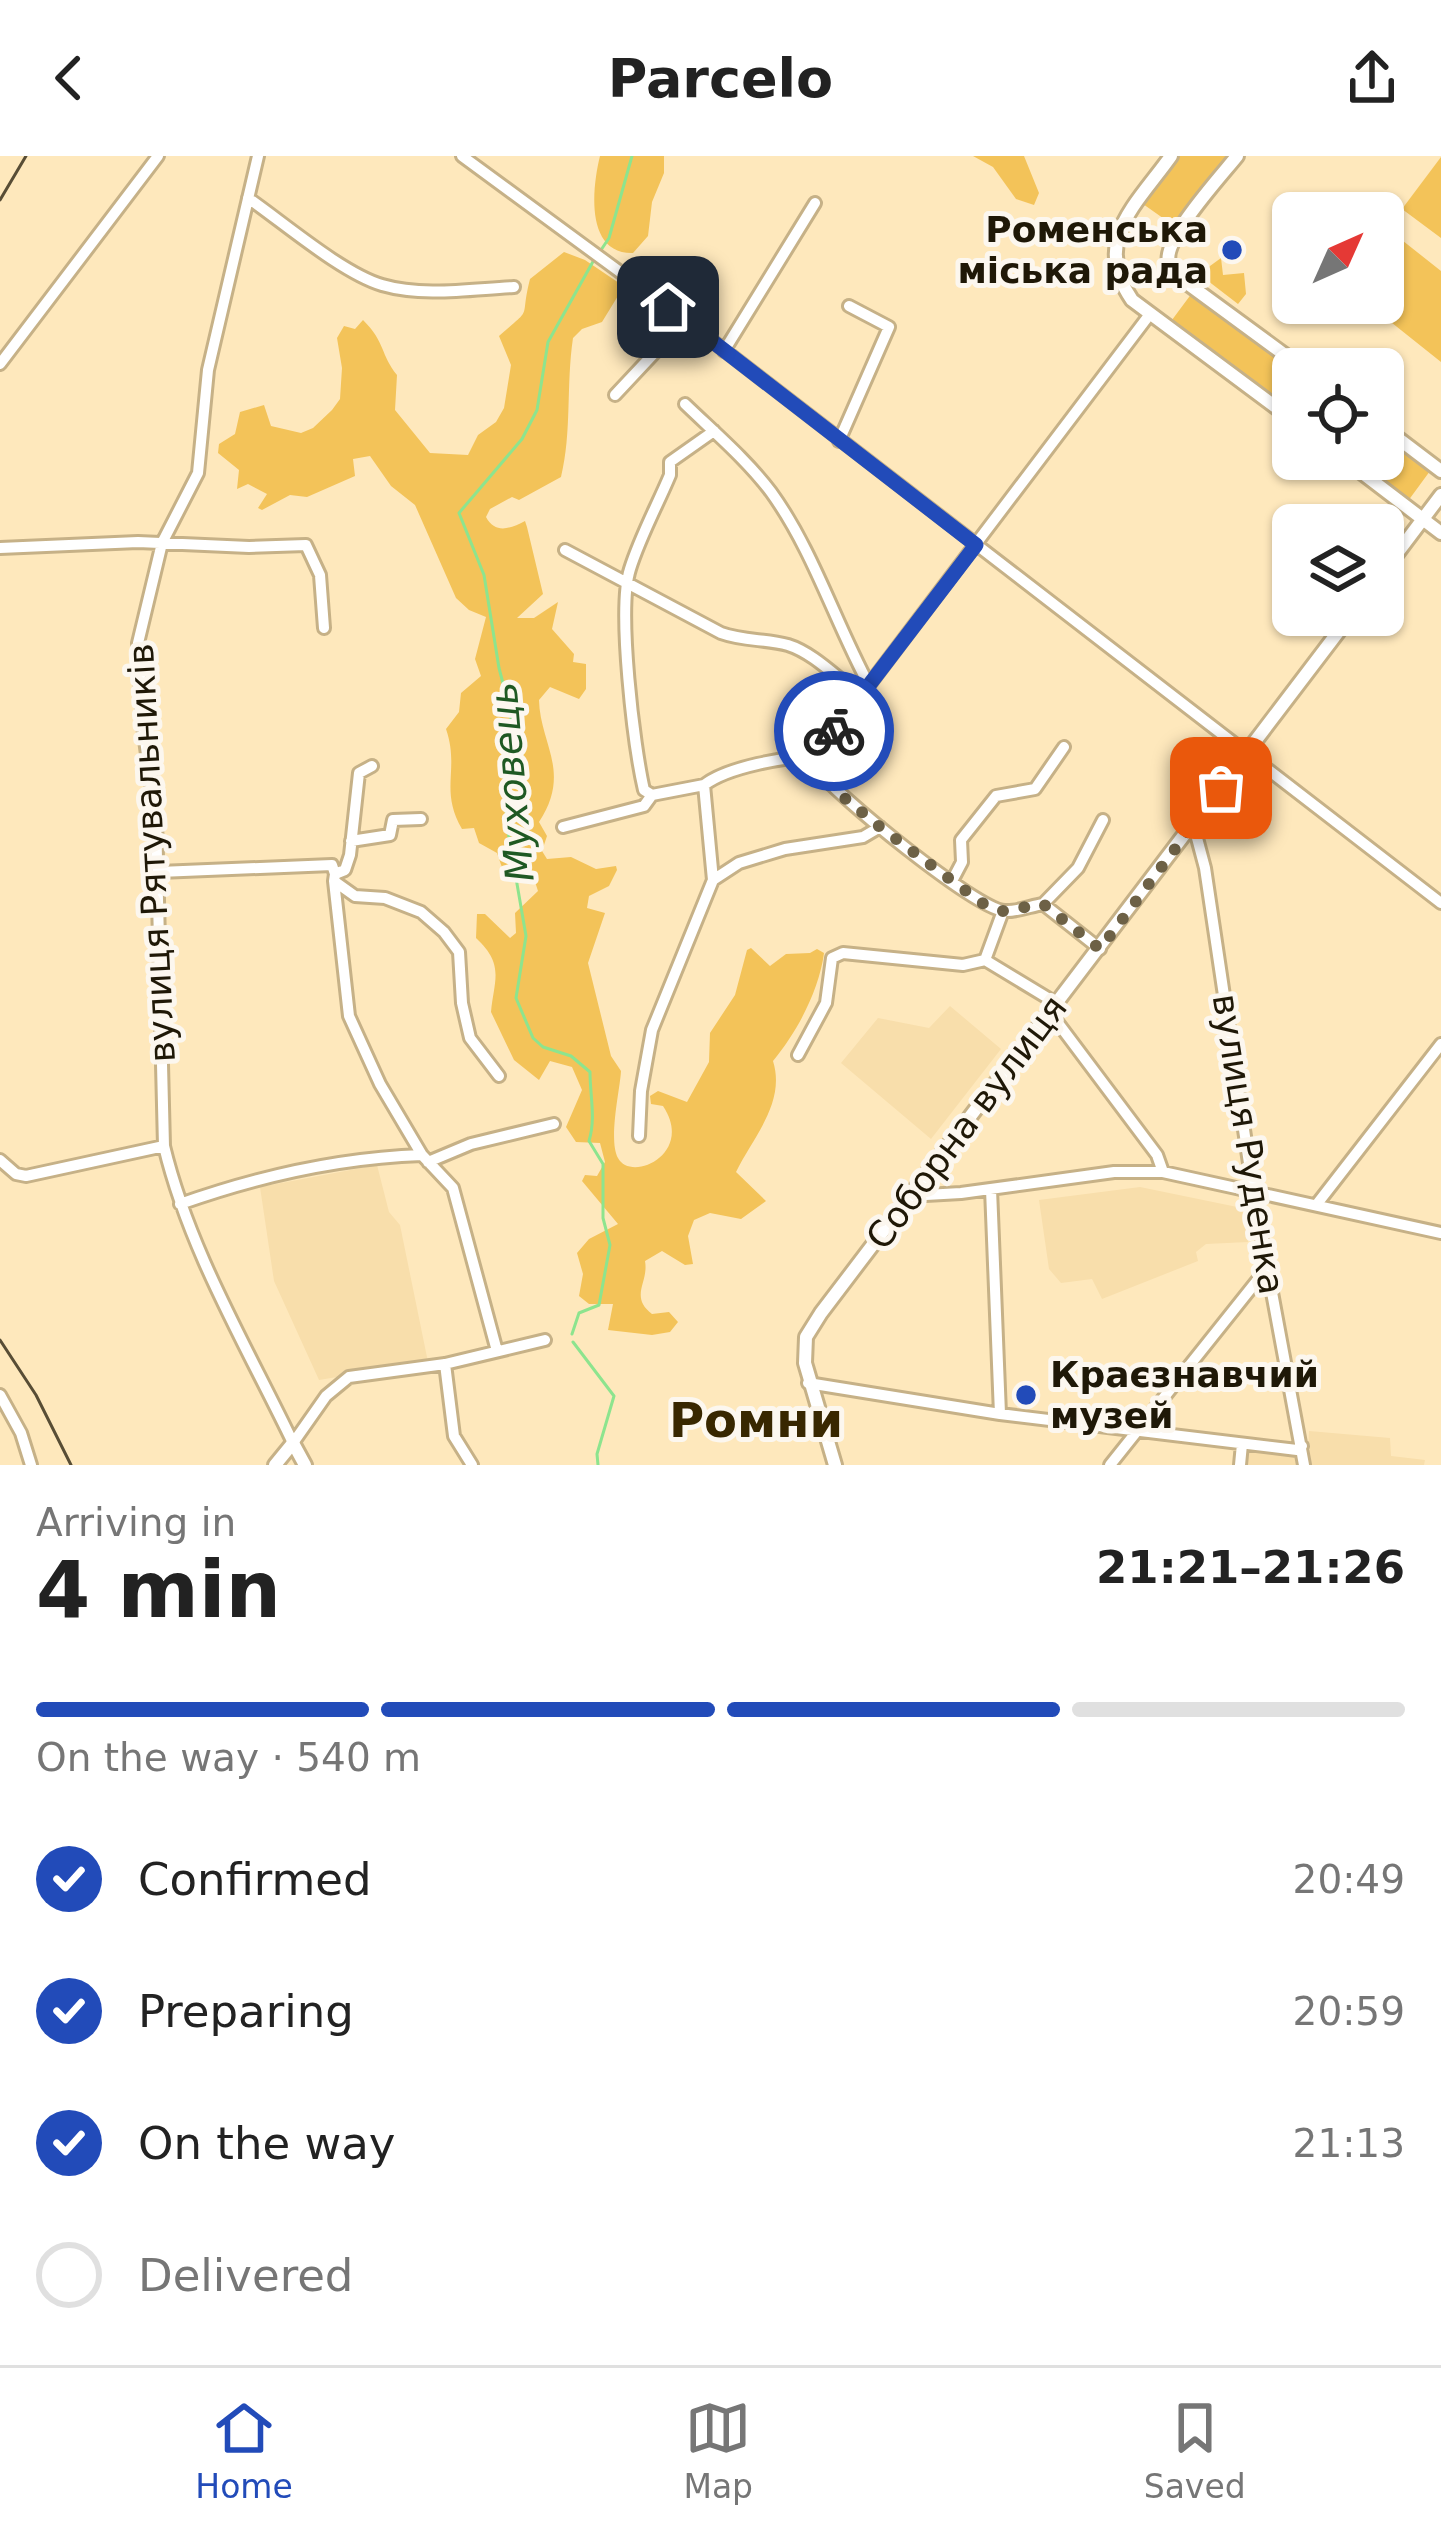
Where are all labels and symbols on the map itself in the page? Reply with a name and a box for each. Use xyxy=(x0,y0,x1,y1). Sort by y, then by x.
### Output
north arrow xyxy=(1272,192,1404,324)
place label: Роменська міська рада xyxy=(957,209,1208,291)
marker: Роменська міська рада xyxy=(1219,237,1245,263)
pin xyxy=(617,256,719,358)
street label: вулиця Рятувальників xyxy=(120,642,183,1064)
courier xyxy=(774,671,894,791)
water label: Муховець xyxy=(480,680,543,884)
pin xyxy=(1170,737,1272,839)
street label: Соборна вулиця xyxy=(858,988,1075,1257)
street label: вулиця Руденка xyxy=(1204,991,1293,1297)
place label: Краєзнавчий музей xyxy=(1050,1354,1319,1436)
marker: Краєзнавчий музей xyxy=(1013,1382,1039,1408)
district label: Ромни xyxy=(669,1392,843,1448)

